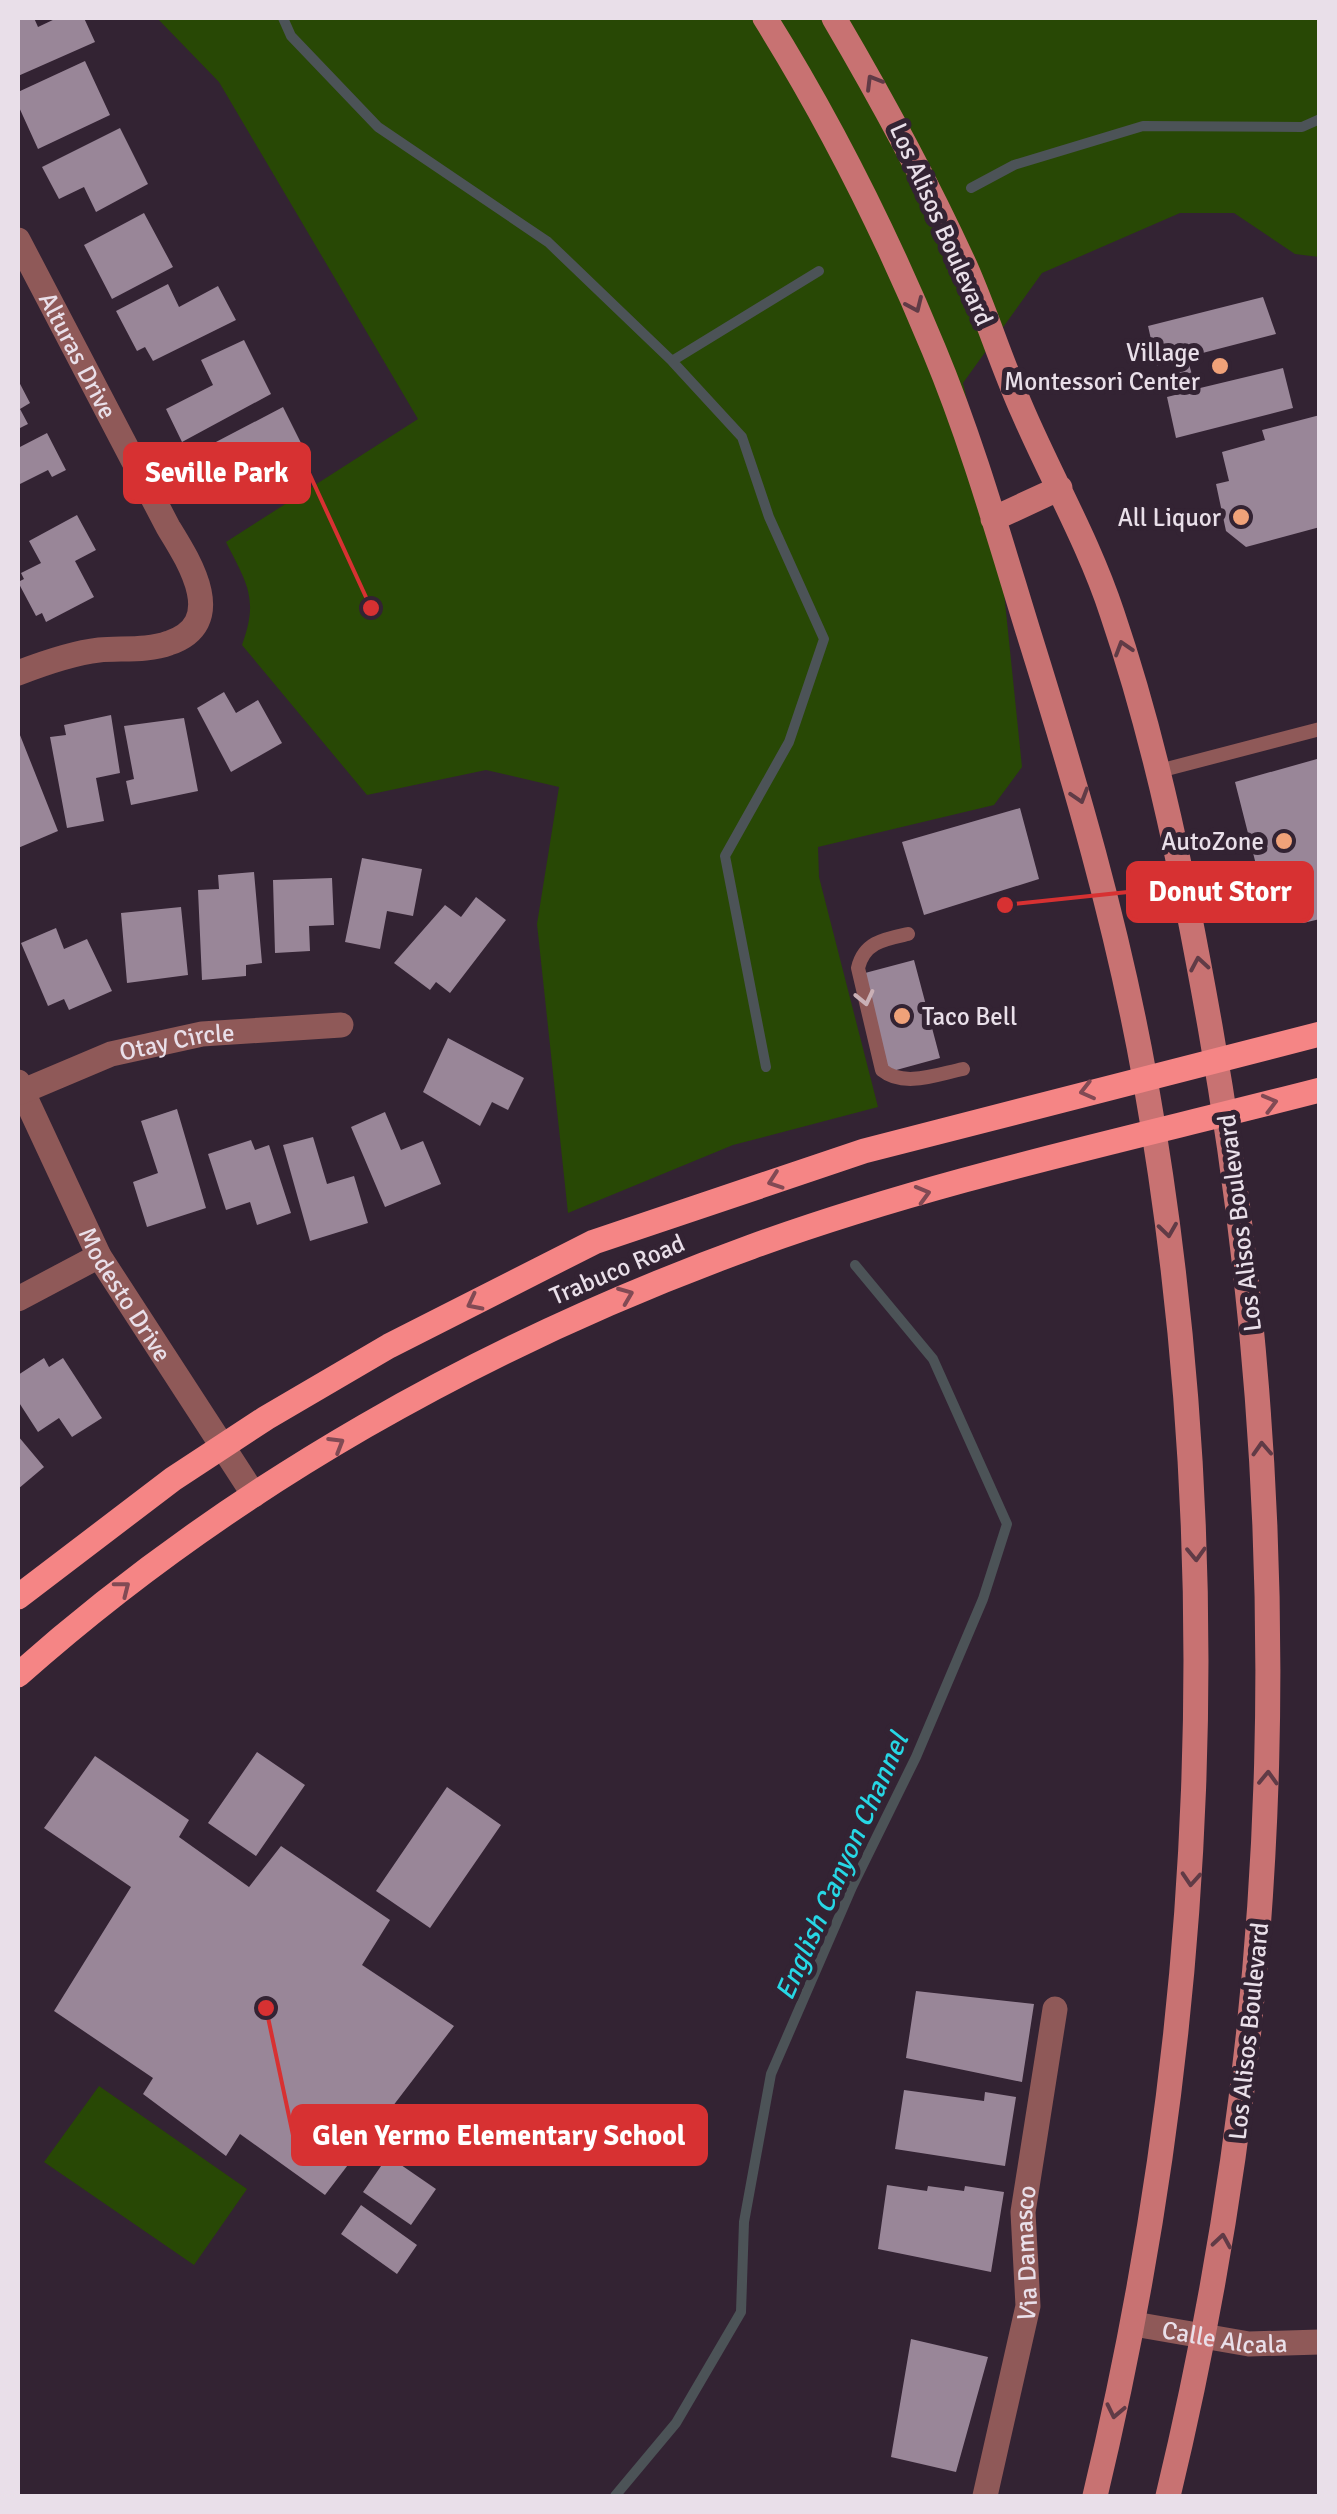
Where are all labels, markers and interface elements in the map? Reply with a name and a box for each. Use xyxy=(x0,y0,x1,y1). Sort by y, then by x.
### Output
one-way arrow xyxy=(866,75,885,93)
street label: Los Alisos Boulevard xyxy=(883,118,1000,330)
street label: Alturas Drive xyxy=(32,287,124,424)
one-way arrow xyxy=(903,295,923,313)
place label: Village Montessori Center xyxy=(1004,337,1201,397)
marker: Village Montessori Center xyxy=(1209,355,1231,377)
callout: Seville Park xyxy=(125,444,309,502)
text: Seville Park xyxy=(145,456,289,490)
place label: All Liquor xyxy=(1118,502,1222,533)
marker: All Liquor xyxy=(1230,506,1252,528)
one-way arrow xyxy=(1114,640,1135,657)
one-way arrow xyxy=(1068,787,1089,804)
place label: AutoZone xyxy=(1161,826,1264,857)
marker: AutoZone xyxy=(1273,830,1295,852)
callout: Donut Storr xyxy=(1128,863,1312,921)
text: Donut Storr xyxy=(1148,875,1293,909)
one-way arrow xyxy=(1189,955,1210,972)
one-way arrow xyxy=(853,989,874,1006)
place label: Taco Bell xyxy=(922,1001,1017,1032)
marker: Taco Bell xyxy=(891,1005,913,1027)
street label: Otay Circle xyxy=(116,1017,236,1068)
one-way arrow xyxy=(1079,1080,1096,1101)
one-way arrow xyxy=(1261,1094,1278,1115)
street label: Los Alisos Boulevard xyxy=(1211,1113,1268,1333)
one-way arrow xyxy=(767,1170,784,1190)
one-way arrow xyxy=(914,1185,931,1206)
street label: Modesto Drive xyxy=(72,1222,178,1368)
one-way arrow xyxy=(1157,1223,1178,1239)
street label: Trabuco Road xyxy=(545,1227,689,1312)
one-way arrow xyxy=(616,1287,633,1307)
one-way arrow xyxy=(467,1291,485,1310)
one-way arrow xyxy=(326,1436,344,1456)
one-way arrow xyxy=(1252,1441,1273,1457)
one-way arrow xyxy=(1186,1546,1207,1562)
one-way arrow xyxy=(112,1582,130,1600)
water label: English Canyon Channel xyxy=(768,1726,917,2005)
one-way arrow xyxy=(1258,1770,1279,1786)
one-way arrow xyxy=(1181,1871,1203,1887)
street label: Los Alisos Boulevard xyxy=(1222,1921,1275,2141)
callout: Glen Yermo Elementary School xyxy=(293,2106,706,2164)
text: Glen Yermo Elementary School xyxy=(312,2119,686,2153)
street label: Via Damasco xyxy=(1008,2183,1044,2324)
one-way arrow xyxy=(1210,2232,1231,2249)
street label: Calle Alcala xyxy=(1160,2314,1288,2361)
one-way arrow xyxy=(1106,2402,1127,2419)

